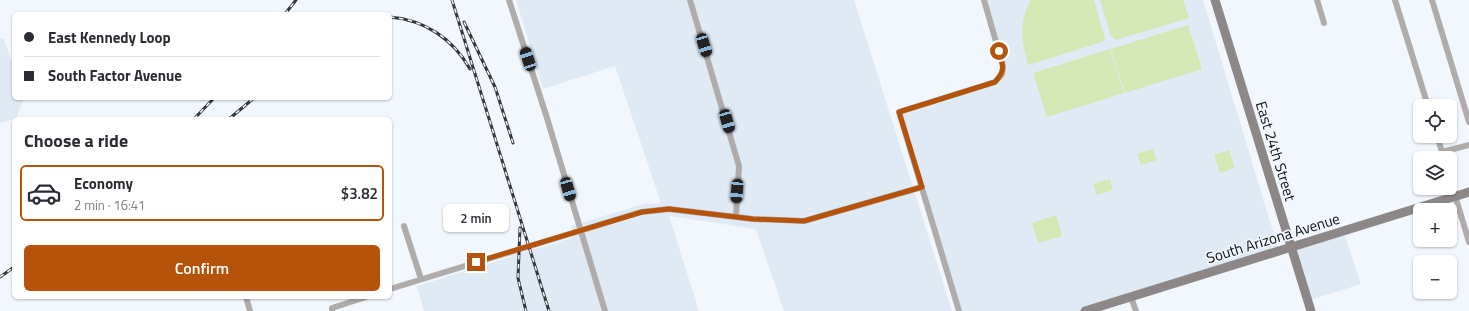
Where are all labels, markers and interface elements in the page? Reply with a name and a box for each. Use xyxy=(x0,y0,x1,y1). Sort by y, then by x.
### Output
text: East Kennedy Loop xyxy=(48,26,171,49)
car xyxy=(695,32,713,58)
route start xyxy=(990,42,1008,60)
car xyxy=(519,46,537,72)
text: South Factor Avenue xyxy=(48,64,182,87)
street label: East 24th Street xyxy=(1250,98,1302,205)
map controls xyxy=(1413,99,1457,299)
button: locate xyxy=(1413,99,1457,143)
car xyxy=(718,108,736,134)
text: Choose a ride xyxy=(24,127,128,154)
button: layers xyxy=(1413,151,1457,195)
text: Economy xyxy=(74,172,133,195)
icon: car xyxy=(26,175,62,211)
car xyxy=(559,176,577,202)
car xyxy=(730,179,744,203)
text: $3.82 xyxy=(341,182,378,205)
text: 2 min · 16:41 xyxy=(74,195,145,215)
button: + xyxy=(1413,203,1457,247)
callout: 2 min xyxy=(443,204,509,232)
street label: South Arizona Avenue xyxy=(1203,207,1343,269)
text: 2 min xyxy=(460,208,492,228)
button: Confirm xyxy=(24,245,380,291)
route end xyxy=(467,253,485,271)
button: − xyxy=(1413,255,1457,299)

